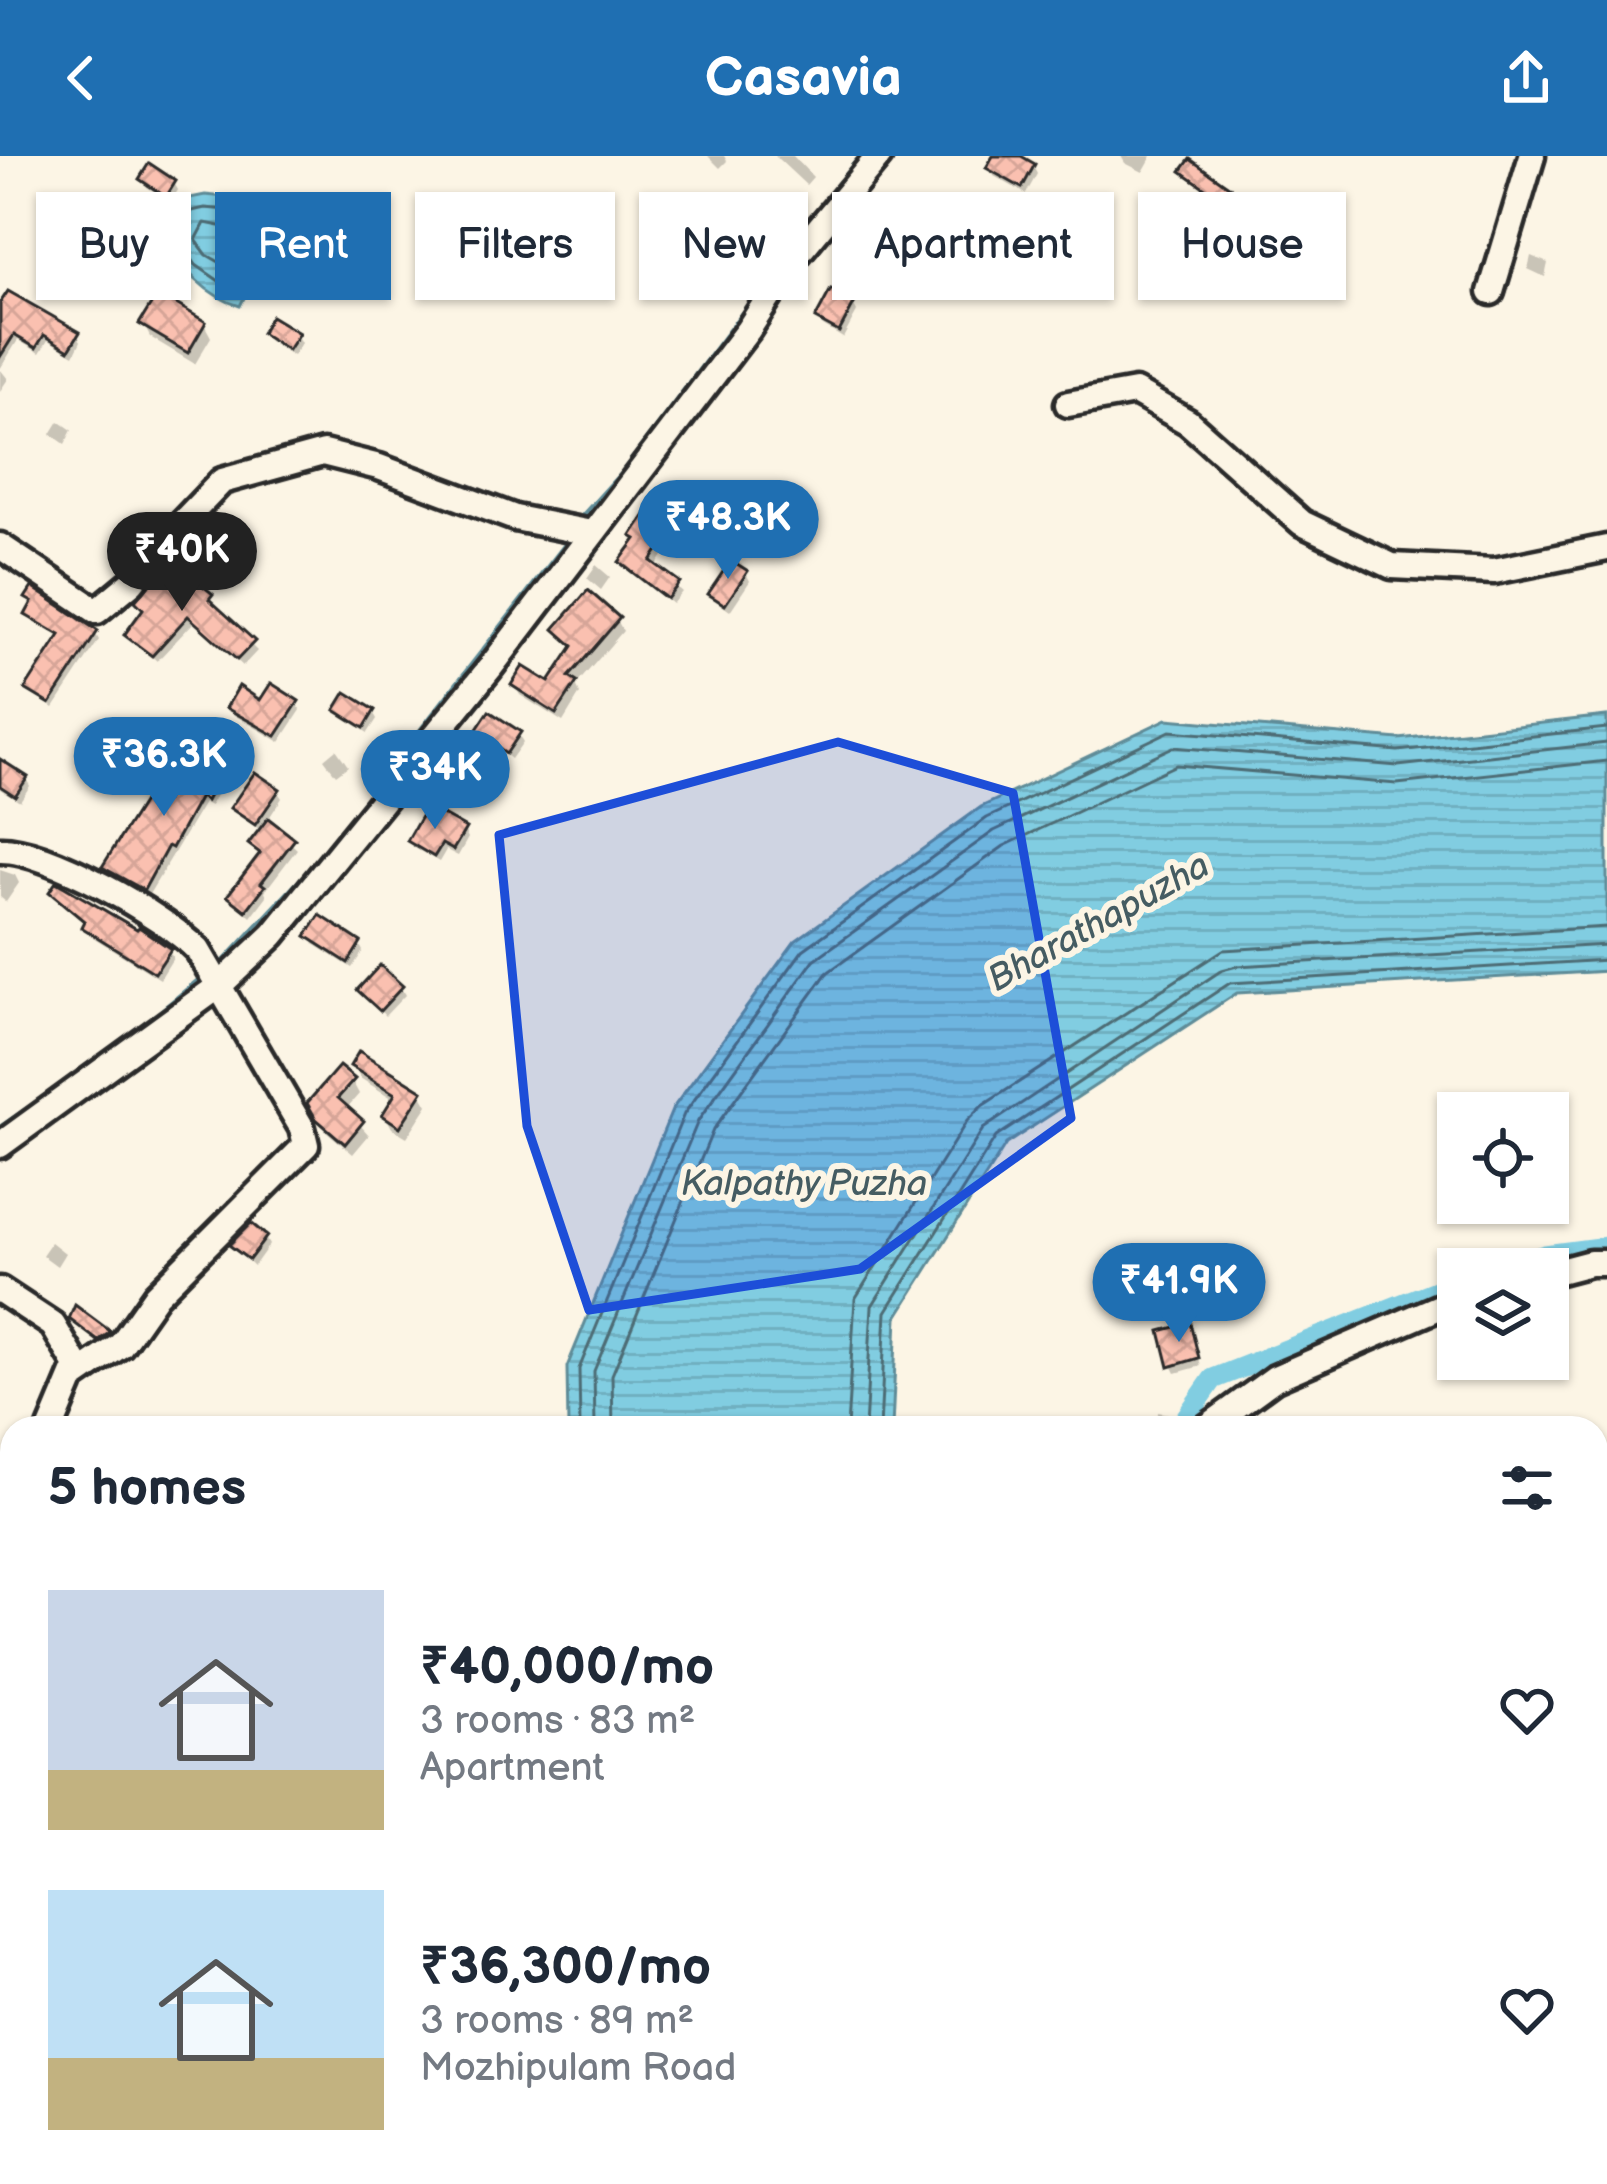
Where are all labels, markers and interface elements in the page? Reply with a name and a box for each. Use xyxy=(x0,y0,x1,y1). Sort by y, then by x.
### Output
icon: back xyxy=(48,45,114,111)
icon: share xyxy=(1493,45,1559,111)
text: Casavia xyxy=(705,46,902,111)
chip: Buy xyxy=(36,192,191,300)
chip: Rent xyxy=(215,192,391,300)
chip: Filters xyxy=(415,192,615,300)
chip: New xyxy=(639,192,808,300)
chip: Apartment xyxy=(832,192,1114,300)
chip: House xyxy=(1138,192,1346,300)
pin: ₹48.3K xyxy=(630,480,826,582)
text: ₹48.3K xyxy=(665,495,791,542)
pin: ₹40K xyxy=(111,512,253,614)
text: ₹40K xyxy=(134,527,230,574)
pin: ₹36.3K xyxy=(66,717,262,819)
pin: ₹34K xyxy=(364,730,506,832)
text: ₹36.3K xyxy=(101,732,227,779)
text: ₹34K xyxy=(388,745,482,792)
water label: Bharathapuzha xyxy=(981,844,1217,1002)
map controls xyxy=(1437,1092,1569,1380)
button: locate xyxy=(1437,1092,1569,1224)
water label: Kalpathy Puzha xyxy=(681,1163,927,1206)
pin: ₹41.9K xyxy=(1081,1243,1277,1345)
button: layers xyxy=(1437,1248,1569,1380)
text: ₹41.9K xyxy=(1120,1258,1238,1305)
icon: filters xyxy=(1494,1455,1560,1521)
text: 5 homes xyxy=(48,1458,246,1519)
text: ₹40,000/mo xyxy=(420,1637,714,1698)
icon: home xyxy=(144,1638,288,1782)
icon: heart xyxy=(1494,1677,1560,1743)
text: 3 rooms · 83 m² xyxy=(420,1698,695,1745)
text: Apartment xyxy=(420,1745,604,1792)
text: ₹36,300/mo xyxy=(420,1937,711,1998)
icon: home xyxy=(144,1938,288,2082)
icon: heart xyxy=(1494,1977,1560,2043)
text: 3 rooms · 89 m² xyxy=(420,1998,694,2045)
text: Mozhipulam Road xyxy=(420,2045,736,2092)

